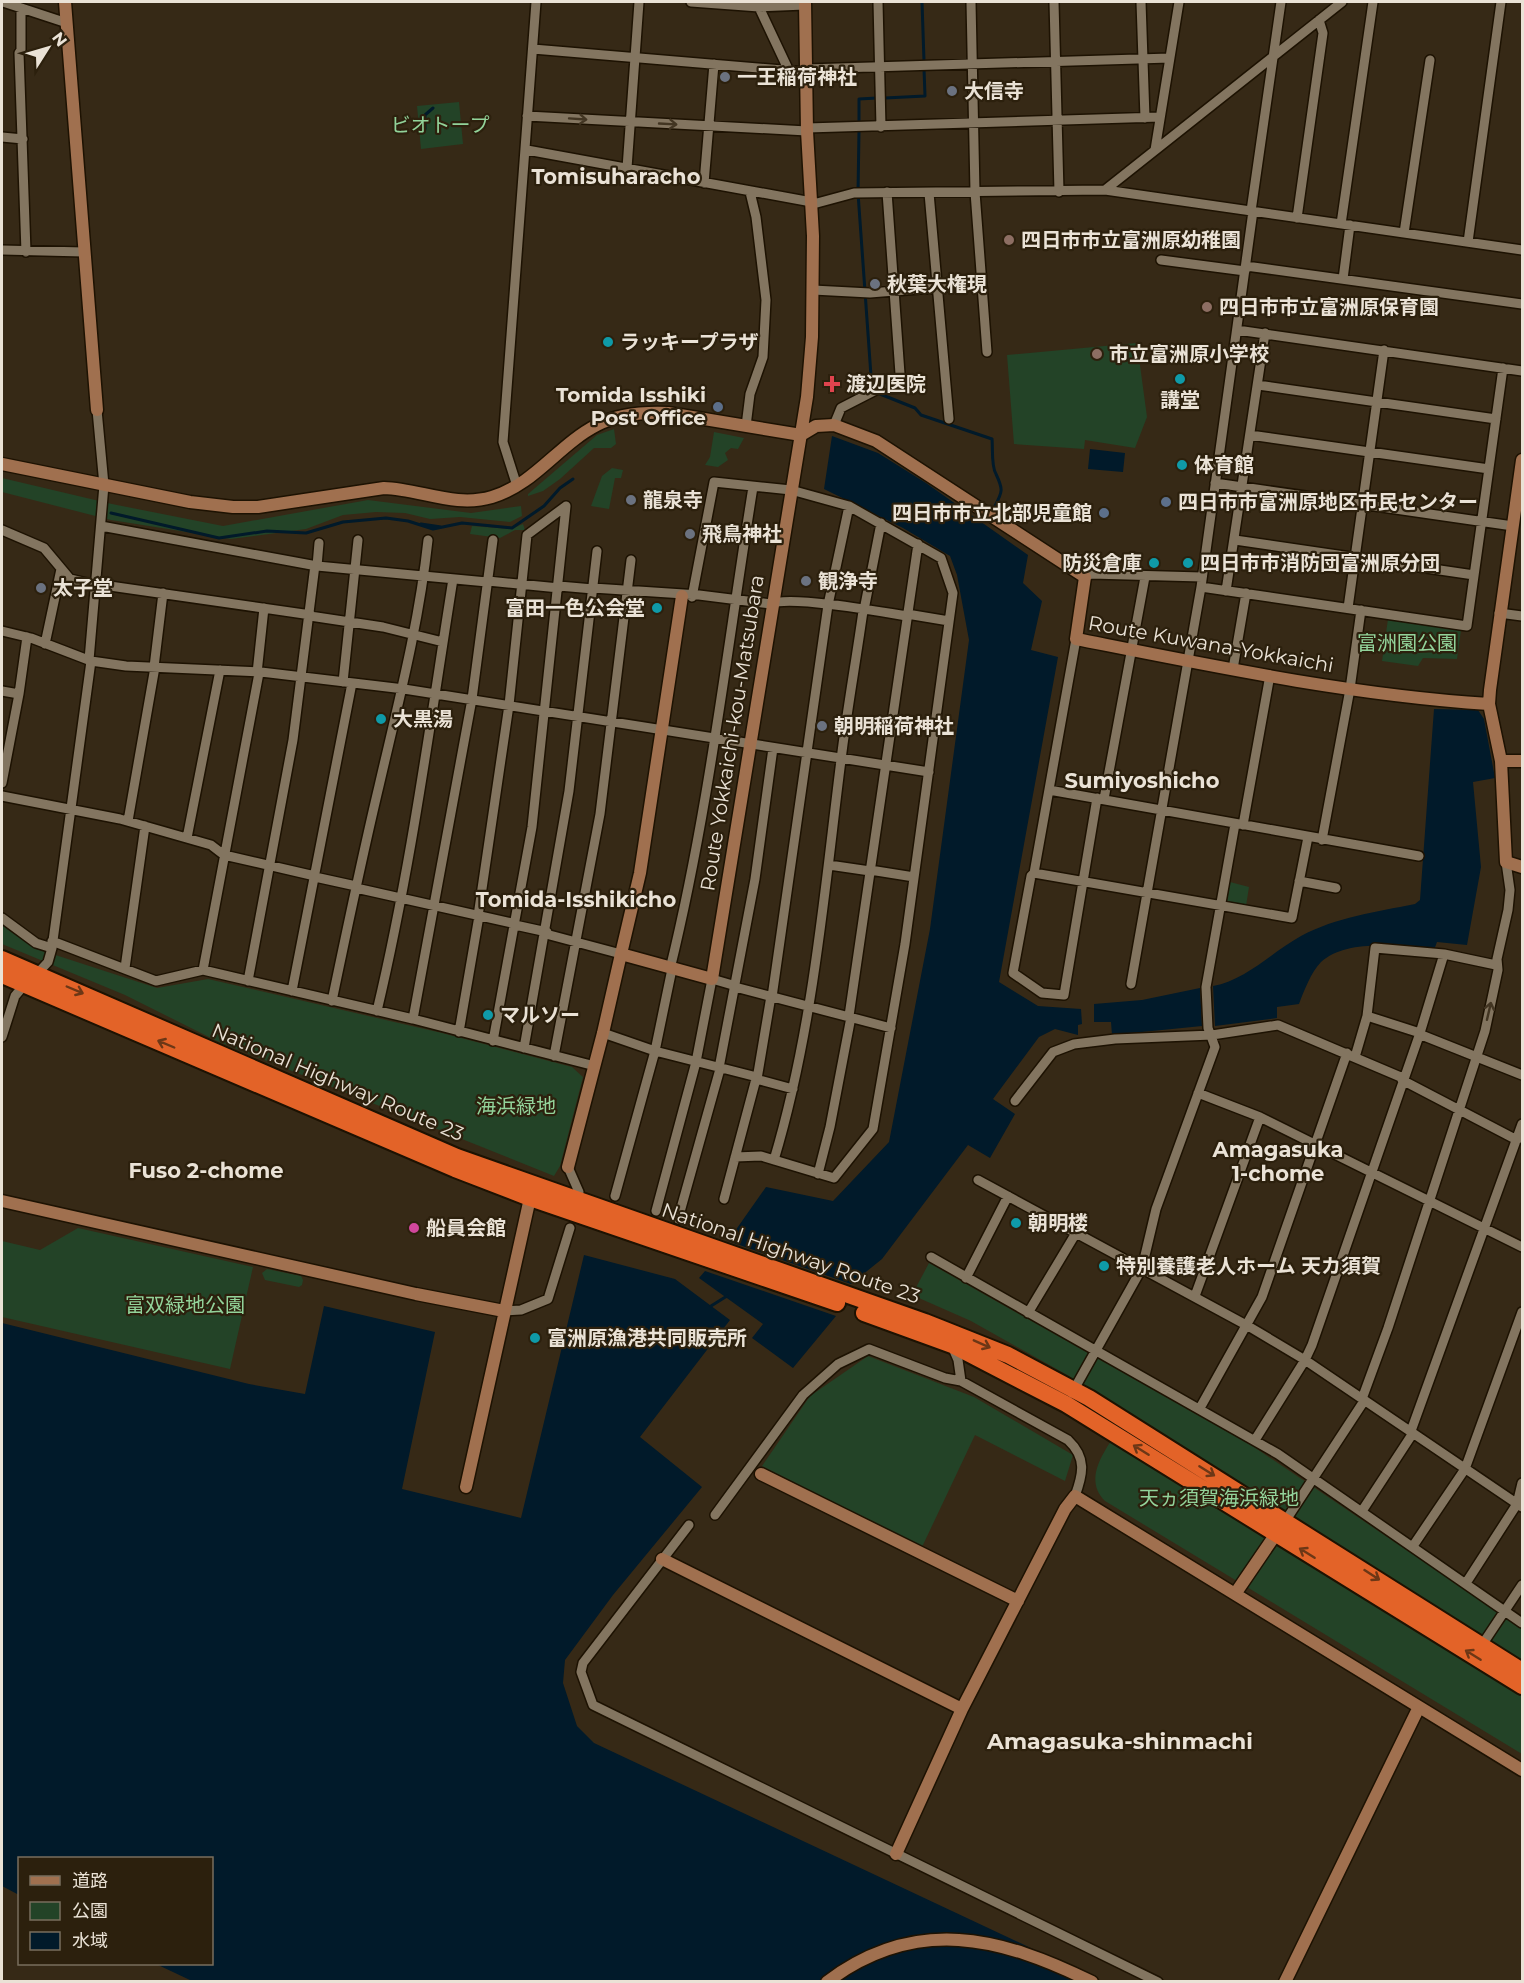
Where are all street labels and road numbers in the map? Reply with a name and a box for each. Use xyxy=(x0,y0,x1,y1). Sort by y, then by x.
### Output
street label: Route Yokkaichi-kou-Matsubara xyxy=(695,573,769,893)
street label: Route Kuwana-Yokkaichi xyxy=(1086,611,1336,677)
street label: National Highway Route 23 xyxy=(208,1018,468,1146)
street label: National Highway Route 23 xyxy=(659,1197,923,1309)

